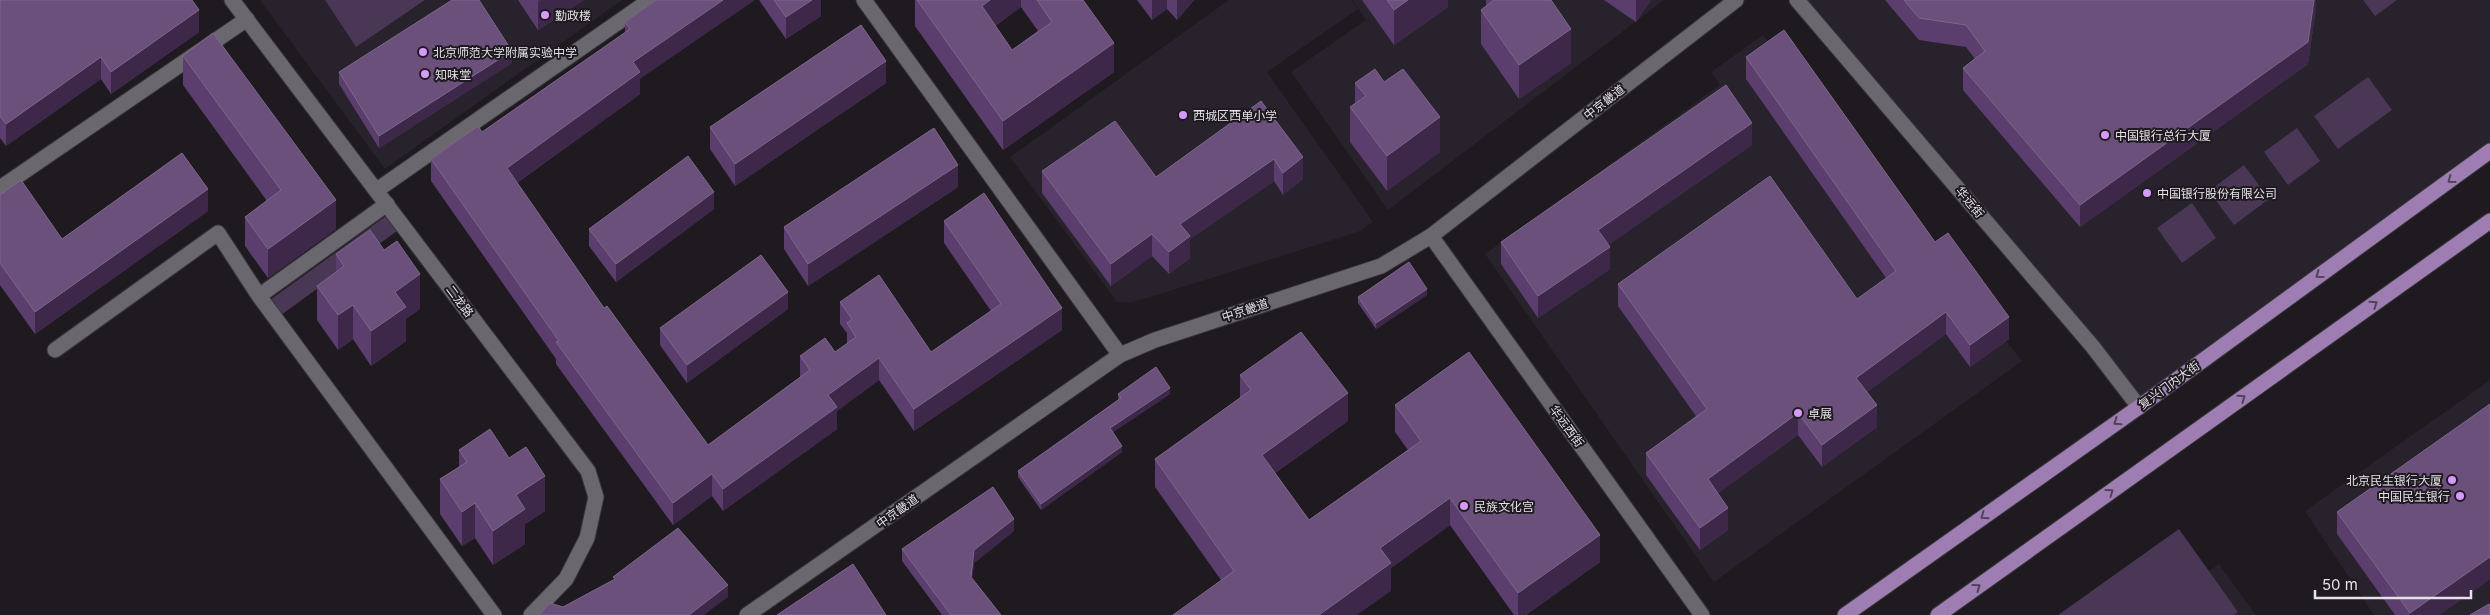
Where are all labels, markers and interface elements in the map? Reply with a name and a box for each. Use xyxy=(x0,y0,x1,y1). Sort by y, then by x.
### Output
place label: 勤政楼 xyxy=(555,8,591,23)
marker: 勤政楼 xyxy=(539,9,551,21)
place label: 北京师范大学附属实验中学 xyxy=(433,45,577,60)
marker: 北京师范大学附属实验中学 xyxy=(417,46,429,58)
place label: 知味堂 xyxy=(435,67,471,82)
marker: 知味堂 xyxy=(419,68,431,80)
street label: 中京畿道 xyxy=(1580,81,1628,123)
place label: 西城区西单小学 xyxy=(1193,108,1277,123)
marker: 西城区西单小学 xyxy=(1177,109,1189,121)
place label: 中国银行总行大厦 xyxy=(2115,128,2211,143)
marker: 中国银行总行大厦 xyxy=(2099,129,2111,141)
one-way arrow xyxy=(2448,174,2457,182)
street label: 华远街 xyxy=(1953,183,1987,221)
place label: 中国银行股份有限公司 xyxy=(2157,186,2277,201)
marker: 中国银行股份有限公司 xyxy=(2141,187,2153,199)
one-way arrow xyxy=(2315,269,2325,278)
street label: 二龙路 xyxy=(443,282,477,320)
street label: 中京畿道 xyxy=(1220,295,1270,325)
one-way arrow xyxy=(2368,301,2377,309)
street label: 复兴门内大街 xyxy=(2135,358,2203,412)
one-way arrow xyxy=(2236,395,2246,404)
street label: 华远西街 xyxy=(1547,402,1587,450)
place label: 卓展 xyxy=(1808,406,1832,421)
marker: 卓展 xyxy=(1792,407,1804,419)
one-way arrow xyxy=(2113,416,2123,425)
place label: 北京民生银行大厦 xyxy=(2346,473,2442,488)
marker: 北京民生银行大厦 xyxy=(2446,474,2458,486)
one-way arrow xyxy=(2104,489,2113,498)
place label: 中国民生银行 xyxy=(2378,489,2450,504)
marker: 中国民生银行 xyxy=(2454,490,2466,502)
street label: 中京畿道 xyxy=(873,491,921,531)
place label: 民族文化宫 xyxy=(1474,499,1534,514)
marker: 民族文化宫 xyxy=(1458,500,1470,512)
one-way arrow xyxy=(1981,510,1990,519)
scale bar xyxy=(2315,568,2471,600)
text: 50 m xyxy=(2322,575,2358,594)
one-way arrow xyxy=(1972,584,1981,593)

